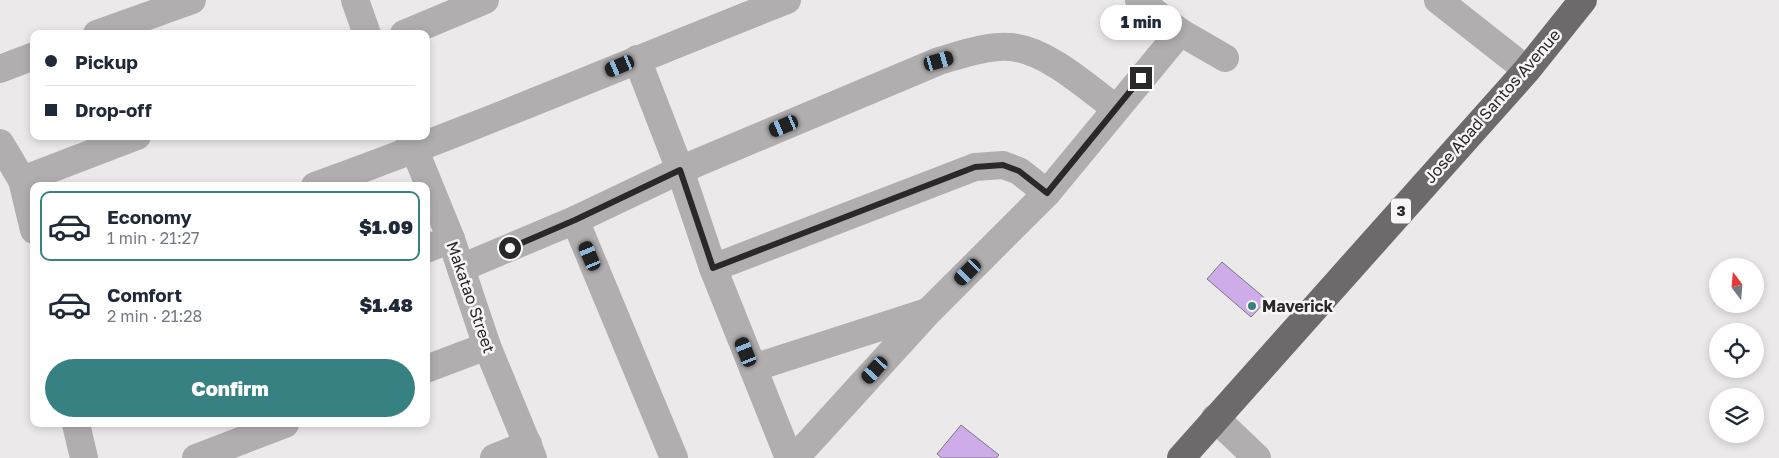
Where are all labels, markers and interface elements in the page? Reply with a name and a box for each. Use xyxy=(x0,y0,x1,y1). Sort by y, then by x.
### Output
callout: 1 min xyxy=(1100,5,1182,40)
text: 1 min xyxy=(1121,12,1161,32)
street label: Jose Abad Santos Avenue xyxy=(1420,25,1564,187)
text: Pickup xyxy=(75,50,138,73)
car xyxy=(922,50,955,72)
car xyxy=(603,53,636,79)
route end xyxy=(1130,67,1152,89)
text: Drop-off xyxy=(75,98,152,121)
car xyxy=(767,113,800,139)
road number: 3 xyxy=(1391,198,1411,224)
icon: car xyxy=(47,204,92,249)
text: Economy xyxy=(107,205,192,228)
text: $1.09 xyxy=(359,215,413,238)
text: 1 min · 21:27 xyxy=(107,228,199,248)
route start xyxy=(499,237,521,259)
street label: Makatao Street xyxy=(443,238,499,356)
car xyxy=(577,239,602,273)
car xyxy=(952,256,983,288)
north arrow xyxy=(1709,258,1764,312)
map controls xyxy=(1709,258,1764,443)
icon: car xyxy=(47,282,92,327)
text: Comfort xyxy=(107,283,182,306)
text: $1.48 xyxy=(359,293,413,316)
place label: Maverick xyxy=(1262,296,1334,316)
marker: Maverick xyxy=(1246,300,1258,312)
text: 2 min · 21:28 xyxy=(107,306,202,326)
button: locate xyxy=(1709,323,1764,378)
car xyxy=(733,335,758,369)
car xyxy=(859,354,890,386)
button: Confirm xyxy=(45,359,415,417)
button: layers xyxy=(1709,388,1764,443)

